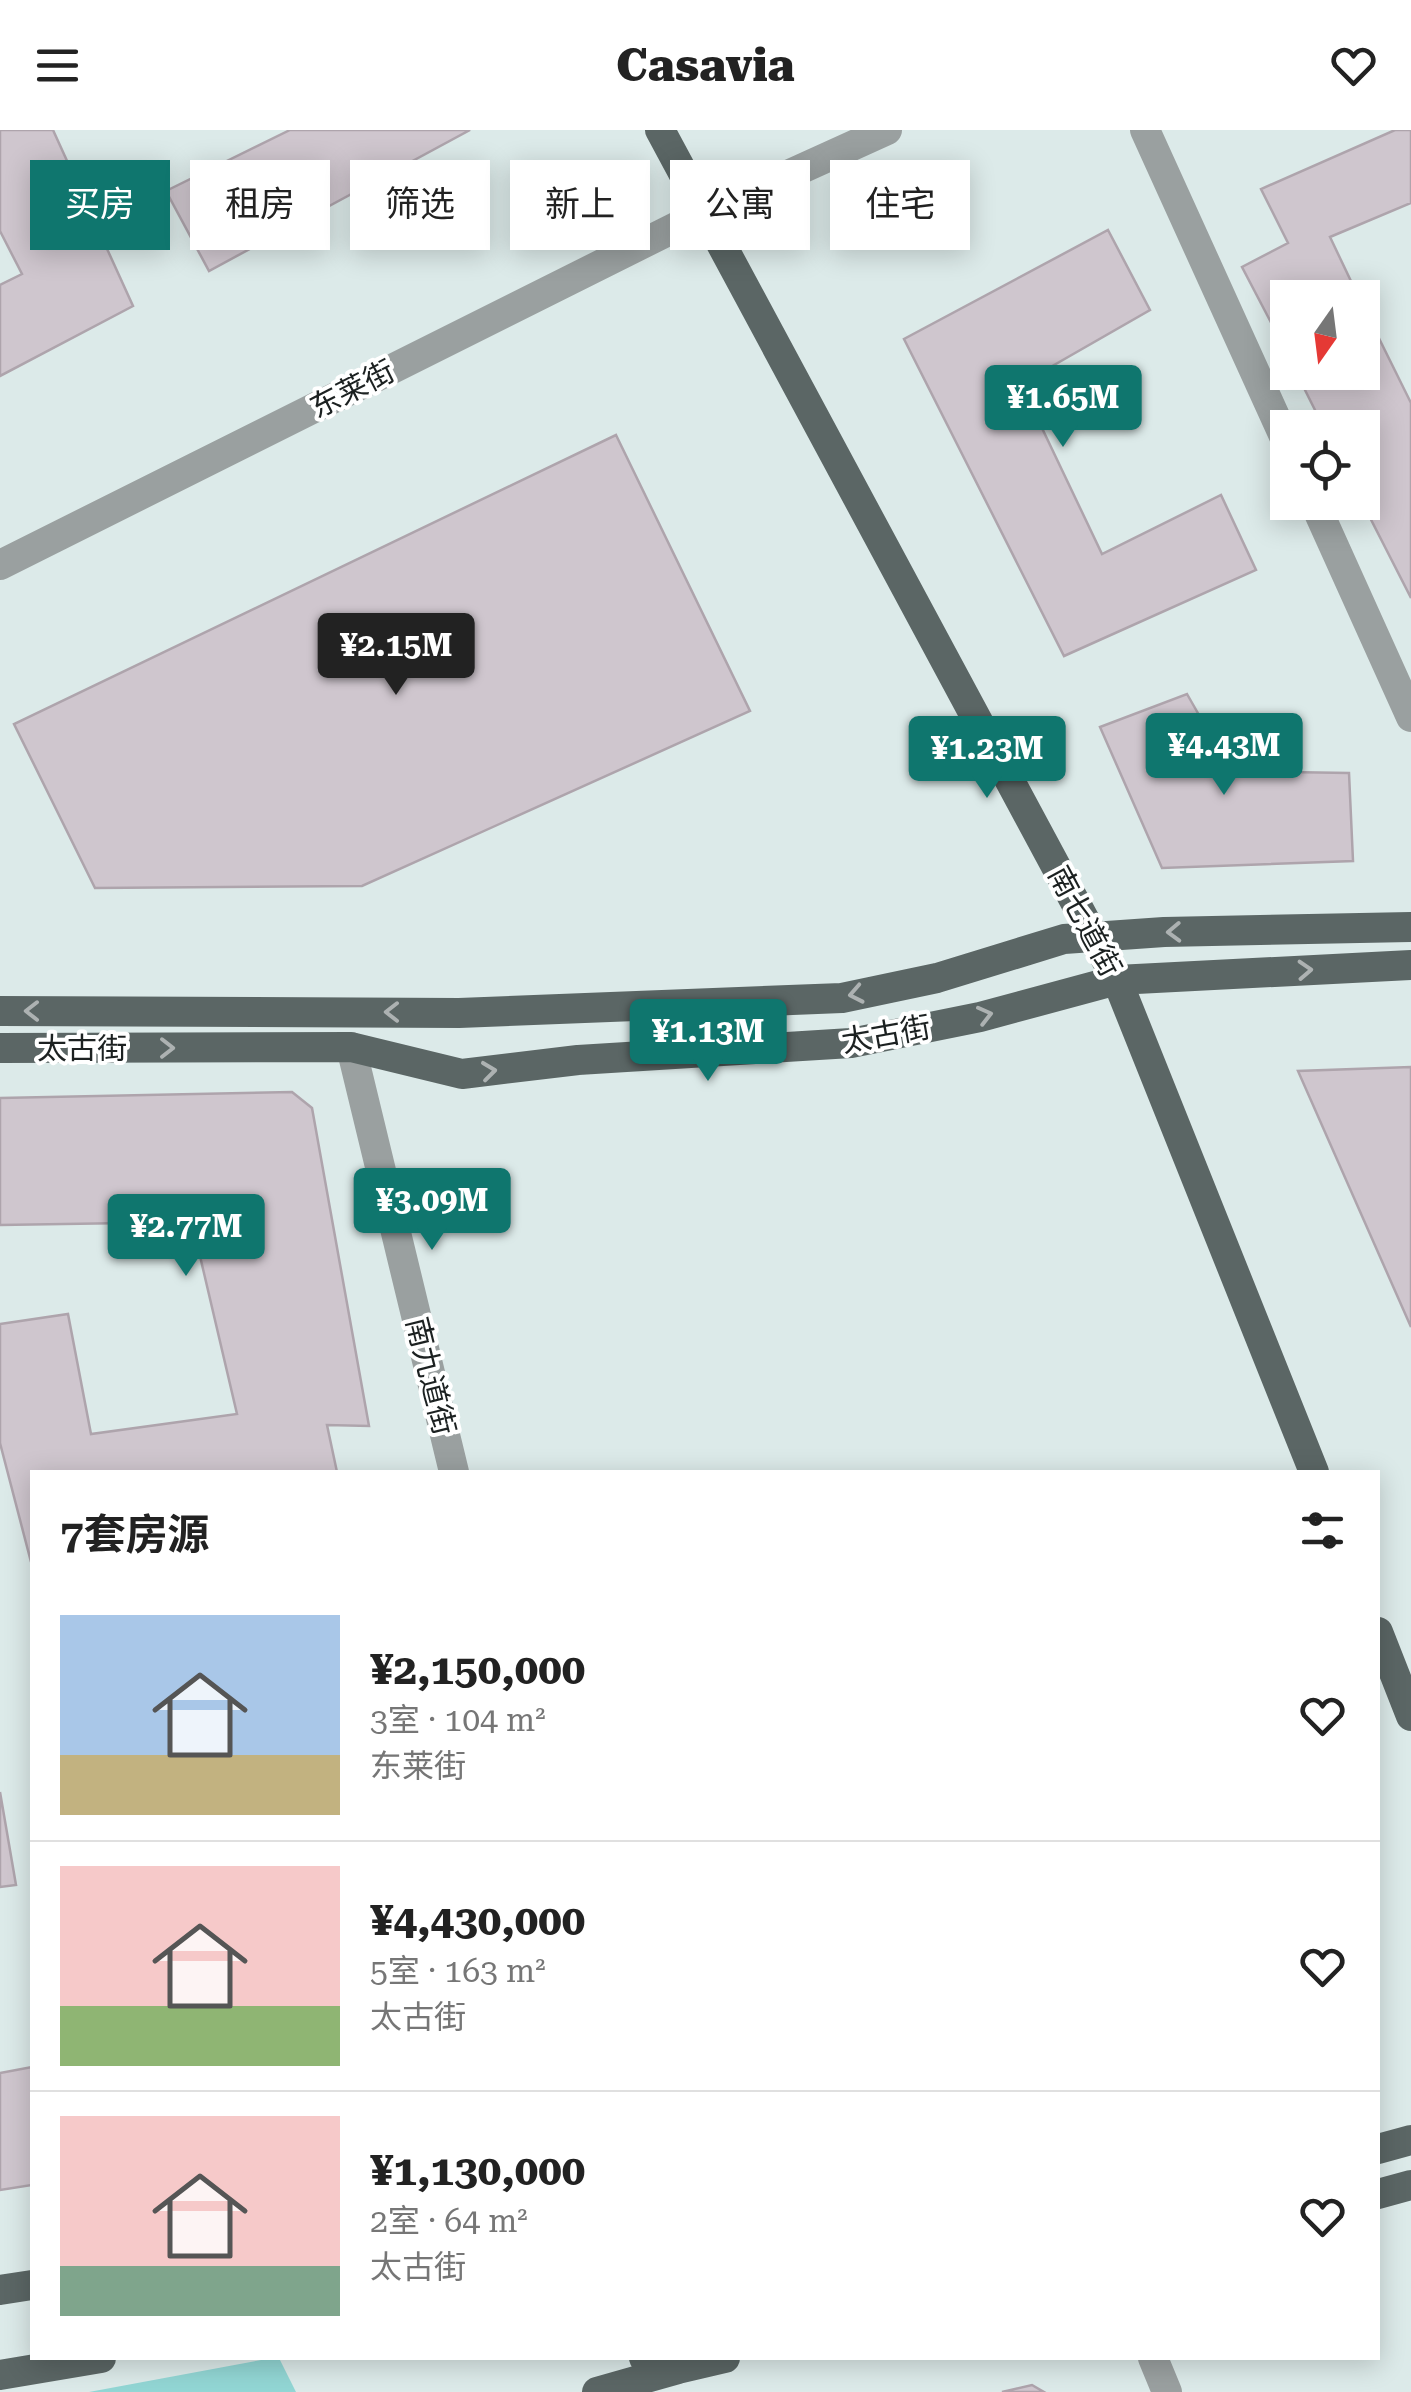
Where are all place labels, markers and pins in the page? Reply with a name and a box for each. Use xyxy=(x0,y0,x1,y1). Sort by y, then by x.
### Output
pin: ¥1.65M xyxy=(982,365,1144,450)
pin: ¥2.15M xyxy=(315,613,477,698)
pin: ¥4.43M xyxy=(1143,713,1305,798)
pin: ¥1.23M xyxy=(906,716,1068,801)
pin: ¥1.13M xyxy=(627,999,789,1084)
pin: ¥3.09M xyxy=(351,1168,513,1253)
pin: ¥2.77M xyxy=(105,1194,267,1279)

